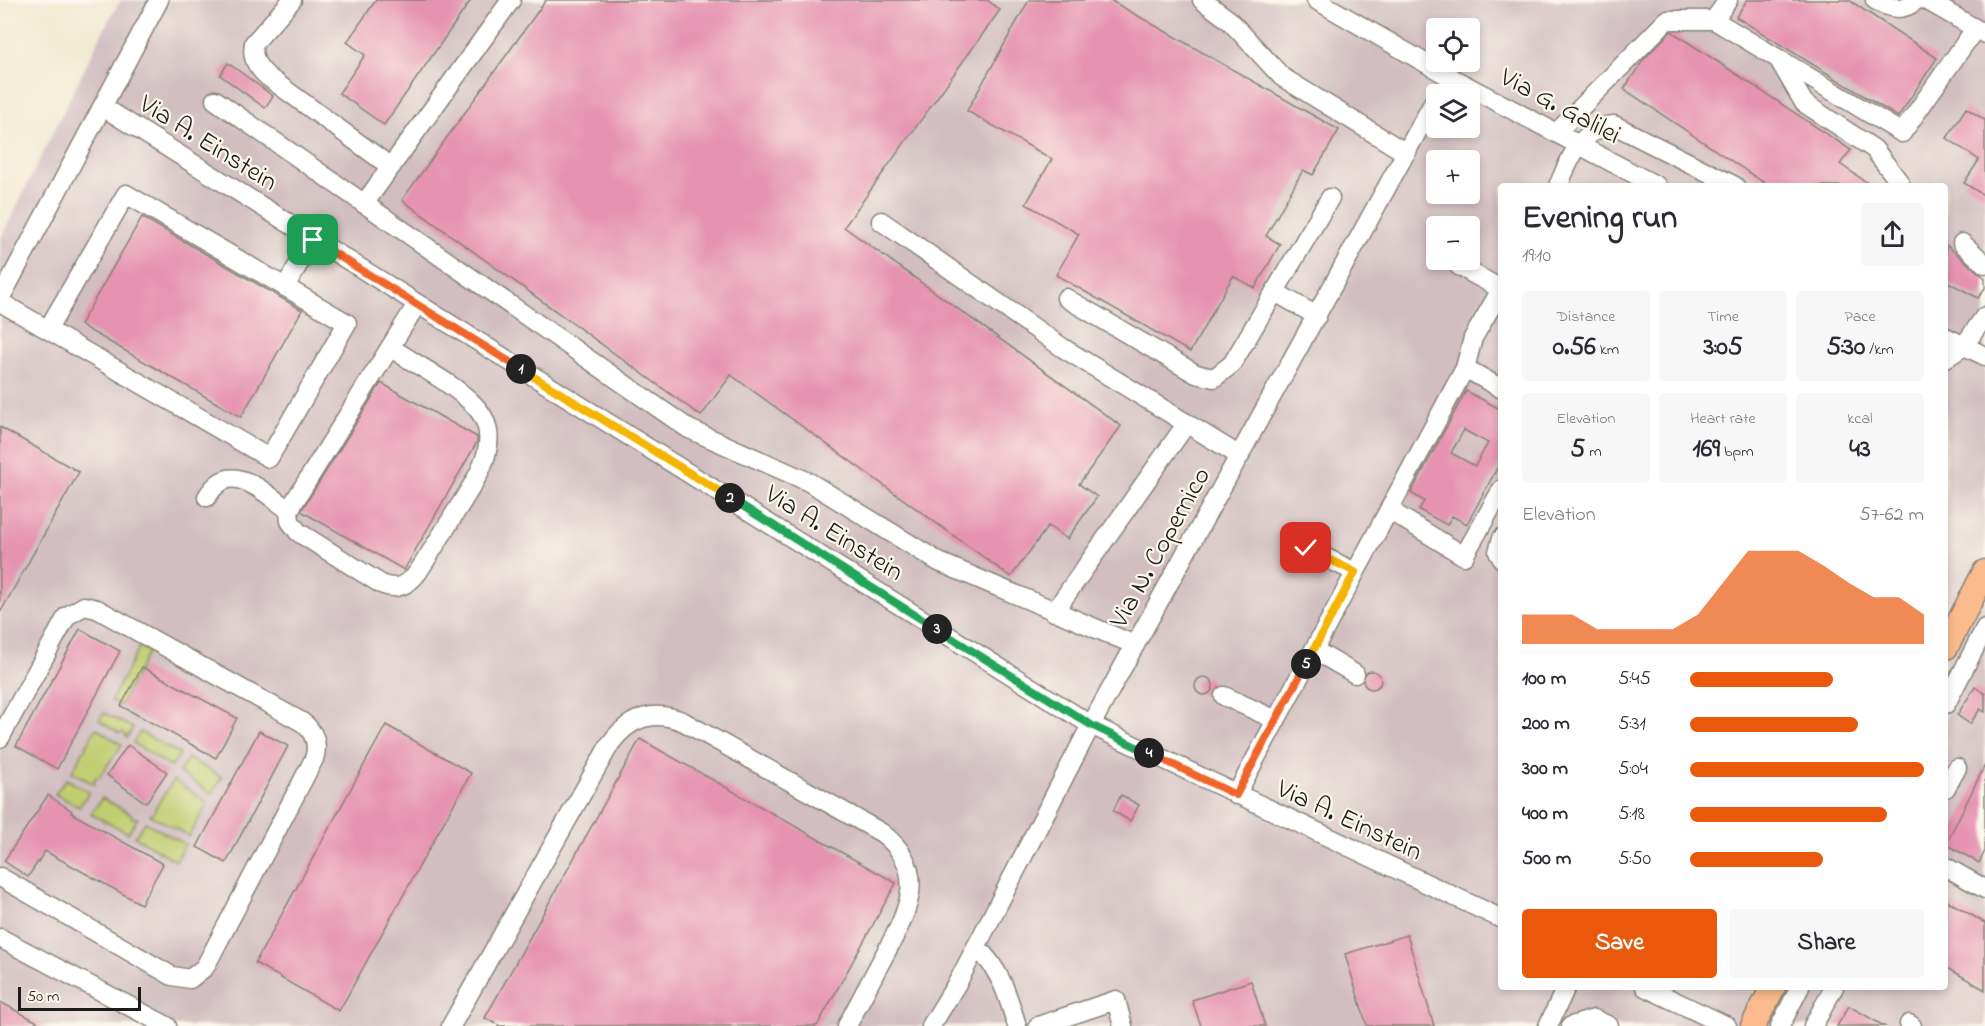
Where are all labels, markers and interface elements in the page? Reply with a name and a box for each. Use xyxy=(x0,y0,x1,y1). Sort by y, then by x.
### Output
map controls xyxy=(1426,18,1480,270)
button: locate xyxy=(1426,18,1480,72)
street label: Via G. Galilei xyxy=(1492,59,1627,155)
button: layers xyxy=(1426,84,1480,138)
street label: Via A. Einstein xyxy=(130,86,284,202)
button: + xyxy=(1426,150,1480,204)
text: Evening run xyxy=(1522,195,1677,243)
button: share xyxy=(1861,203,1924,266)
pin xyxy=(287,214,338,265)
button: − xyxy=(1426,216,1480,270)
icon: arrive xyxy=(296,223,329,256)
text: 19:10 xyxy=(1522,242,1551,271)
text: Distance xyxy=(1557,305,1615,329)
text: Time xyxy=(1707,305,1739,329)
text: Pace xyxy=(1844,305,1876,329)
text: 0.56 xyxy=(1553,329,1596,367)
text: 3:05 xyxy=(1703,329,1743,367)
text: 5:30 xyxy=(1826,329,1865,367)
text: km xyxy=(1596,338,1619,362)
text: /km xyxy=(1865,338,1894,362)
pin: 1 xyxy=(506,354,536,384)
text: 1 xyxy=(518,357,524,381)
text: Elevation xyxy=(1557,407,1615,431)
text: Heart rate xyxy=(1690,407,1756,431)
text: kcal xyxy=(1847,407,1873,431)
text: 5 xyxy=(1570,431,1585,469)
text: 169 xyxy=(1692,431,1720,469)
text: 43 xyxy=(1849,431,1871,469)
text: m xyxy=(1585,440,1602,464)
text: bpm xyxy=(1720,440,1754,464)
street label: Via N. Copernico xyxy=(1100,461,1222,637)
street label: Via A. Einstein xyxy=(756,476,910,592)
pin: 2 xyxy=(715,483,745,513)
text: 2 xyxy=(726,486,734,510)
text: Elevation xyxy=(1522,501,1596,530)
text: 57–62 m xyxy=(1859,501,1924,530)
pin xyxy=(1280,522,1331,573)
icon: check xyxy=(1289,531,1322,564)
pin: 3 xyxy=(922,614,952,644)
text: 3 xyxy=(934,617,940,641)
pin: 5 xyxy=(1291,649,1321,679)
text: 5 xyxy=(1301,652,1311,676)
text: 100 m xyxy=(1522,665,1566,694)
text: 5:45 xyxy=(1618,665,1651,694)
text: 200 m xyxy=(1522,710,1570,739)
text: 5:31 xyxy=(1618,710,1646,739)
pin: 4 xyxy=(1134,738,1164,768)
text: 4 xyxy=(1146,741,1152,765)
text: 300 m xyxy=(1522,755,1568,784)
text: 5:04 xyxy=(1618,755,1648,784)
street label: Via A. Einstein xyxy=(1269,770,1428,872)
text: 400 m xyxy=(1522,800,1568,829)
text: 5:18 xyxy=(1618,800,1645,829)
text: 500 m xyxy=(1522,845,1571,874)
text: 5:50 xyxy=(1618,845,1651,874)
button: Save xyxy=(1522,909,1717,978)
button: Share xyxy=(1729,909,1924,978)
scale bar xyxy=(18,984,141,1012)
text: 50 m xyxy=(27,985,59,1009)

